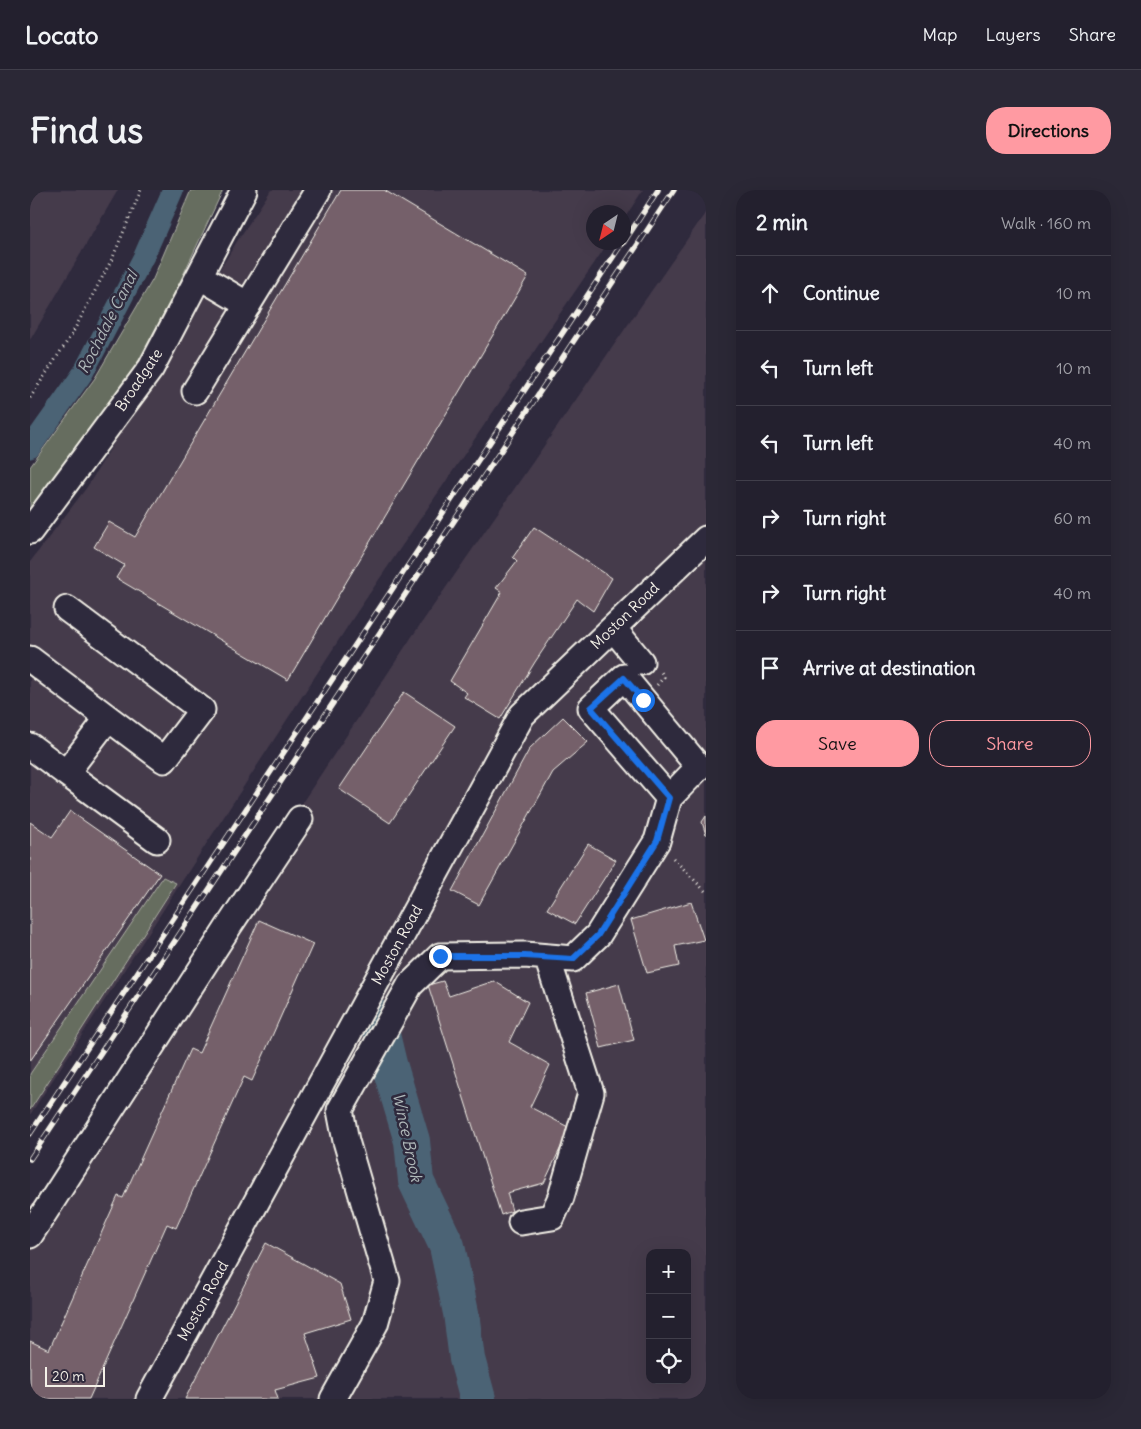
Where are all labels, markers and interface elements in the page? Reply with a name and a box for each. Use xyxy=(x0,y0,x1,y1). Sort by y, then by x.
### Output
text: Locato xyxy=(25,20,99,50)
text: Map xyxy=(922,23,957,46)
text: Layers xyxy=(985,23,1041,46)
text: Share xyxy=(1069,23,1116,46)
button: Directions xyxy=(986,107,1111,154)
text: Find us xyxy=(30,108,143,152)
north arrow xyxy=(586,205,631,250)
text: 2 min xyxy=(756,209,808,236)
text: Walk · 160 m xyxy=(1001,213,1091,233)
water label: Rochdale Canal xyxy=(73,265,143,377)
icon: ahead xyxy=(756,279,784,307)
text: Continue xyxy=(803,281,880,305)
text: 10 m xyxy=(1056,283,1091,303)
street label: Broadgate xyxy=(111,345,166,415)
icon: left xyxy=(756,354,784,382)
text: Turn left xyxy=(803,356,873,380)
text: 10 m xyxy=(1056,358,1091,378)
icon: left xyxy=(756,429,784,457)
text: Turn left xyxy=(803,431,873,455)
text: 40 m xyxy=(1053,433,1091,453)
icon: right xyxy=(756,504,784,532)
text: Turn right xyxy=(803,506,886,530)
text: 60 m xyxy=(1053,508,1091,528)
street label: Moston Road xyxy=(586,578,663,653)
icon: right xyxy=(756,579,784,607)
text: Turn right xyxy=(803,581,886,605)
text: 40 m xyxy=(1053,583,1091,603)
icon: arrive xyxy=(756,654,784,682)
text: Arrive at destination xyxy=(803,656,976,680)
route start xyxy=(632,689,655,712)
button: Save xyxy=(756,720,919,767)
button: Share xyxy=(929,720,1091,767)
street label: Moston Road xyxy=(367,901,426,988)
route end xyxy=(429,945,452,968)
water label: Wince Brook xyxy=(389,1091,428,1185)
map controls xyxy=(646,1249,691,1384)
button: + xyxy=(646,1249,691,1294)
street label: Moston Road xyxy=(173,1257,232,1344)
button: − xyxy=(646,1294,691,1339)
button: locate xyxy=(646,1339,691,1384)
scale bar xyxy=(45,1364,105,1387)
text: 20 m xyxy=(52,1367,85,1385)

